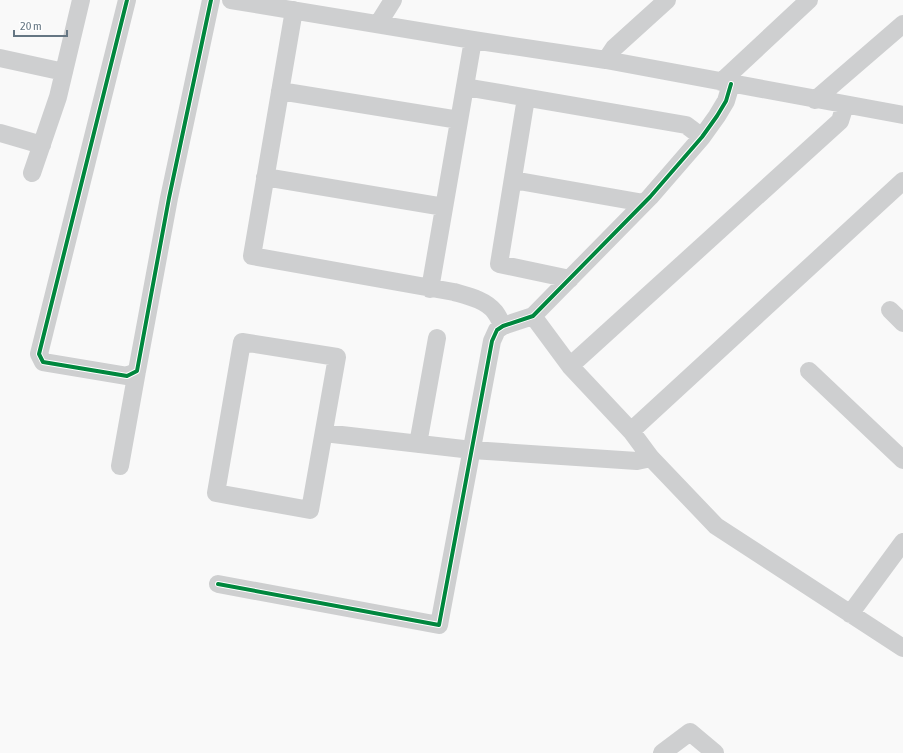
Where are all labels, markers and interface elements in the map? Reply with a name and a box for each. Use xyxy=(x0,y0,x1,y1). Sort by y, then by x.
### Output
scale bar xyxy=(14,12,67,38)
text: 20 m xyxy=(20,19,42,33)

